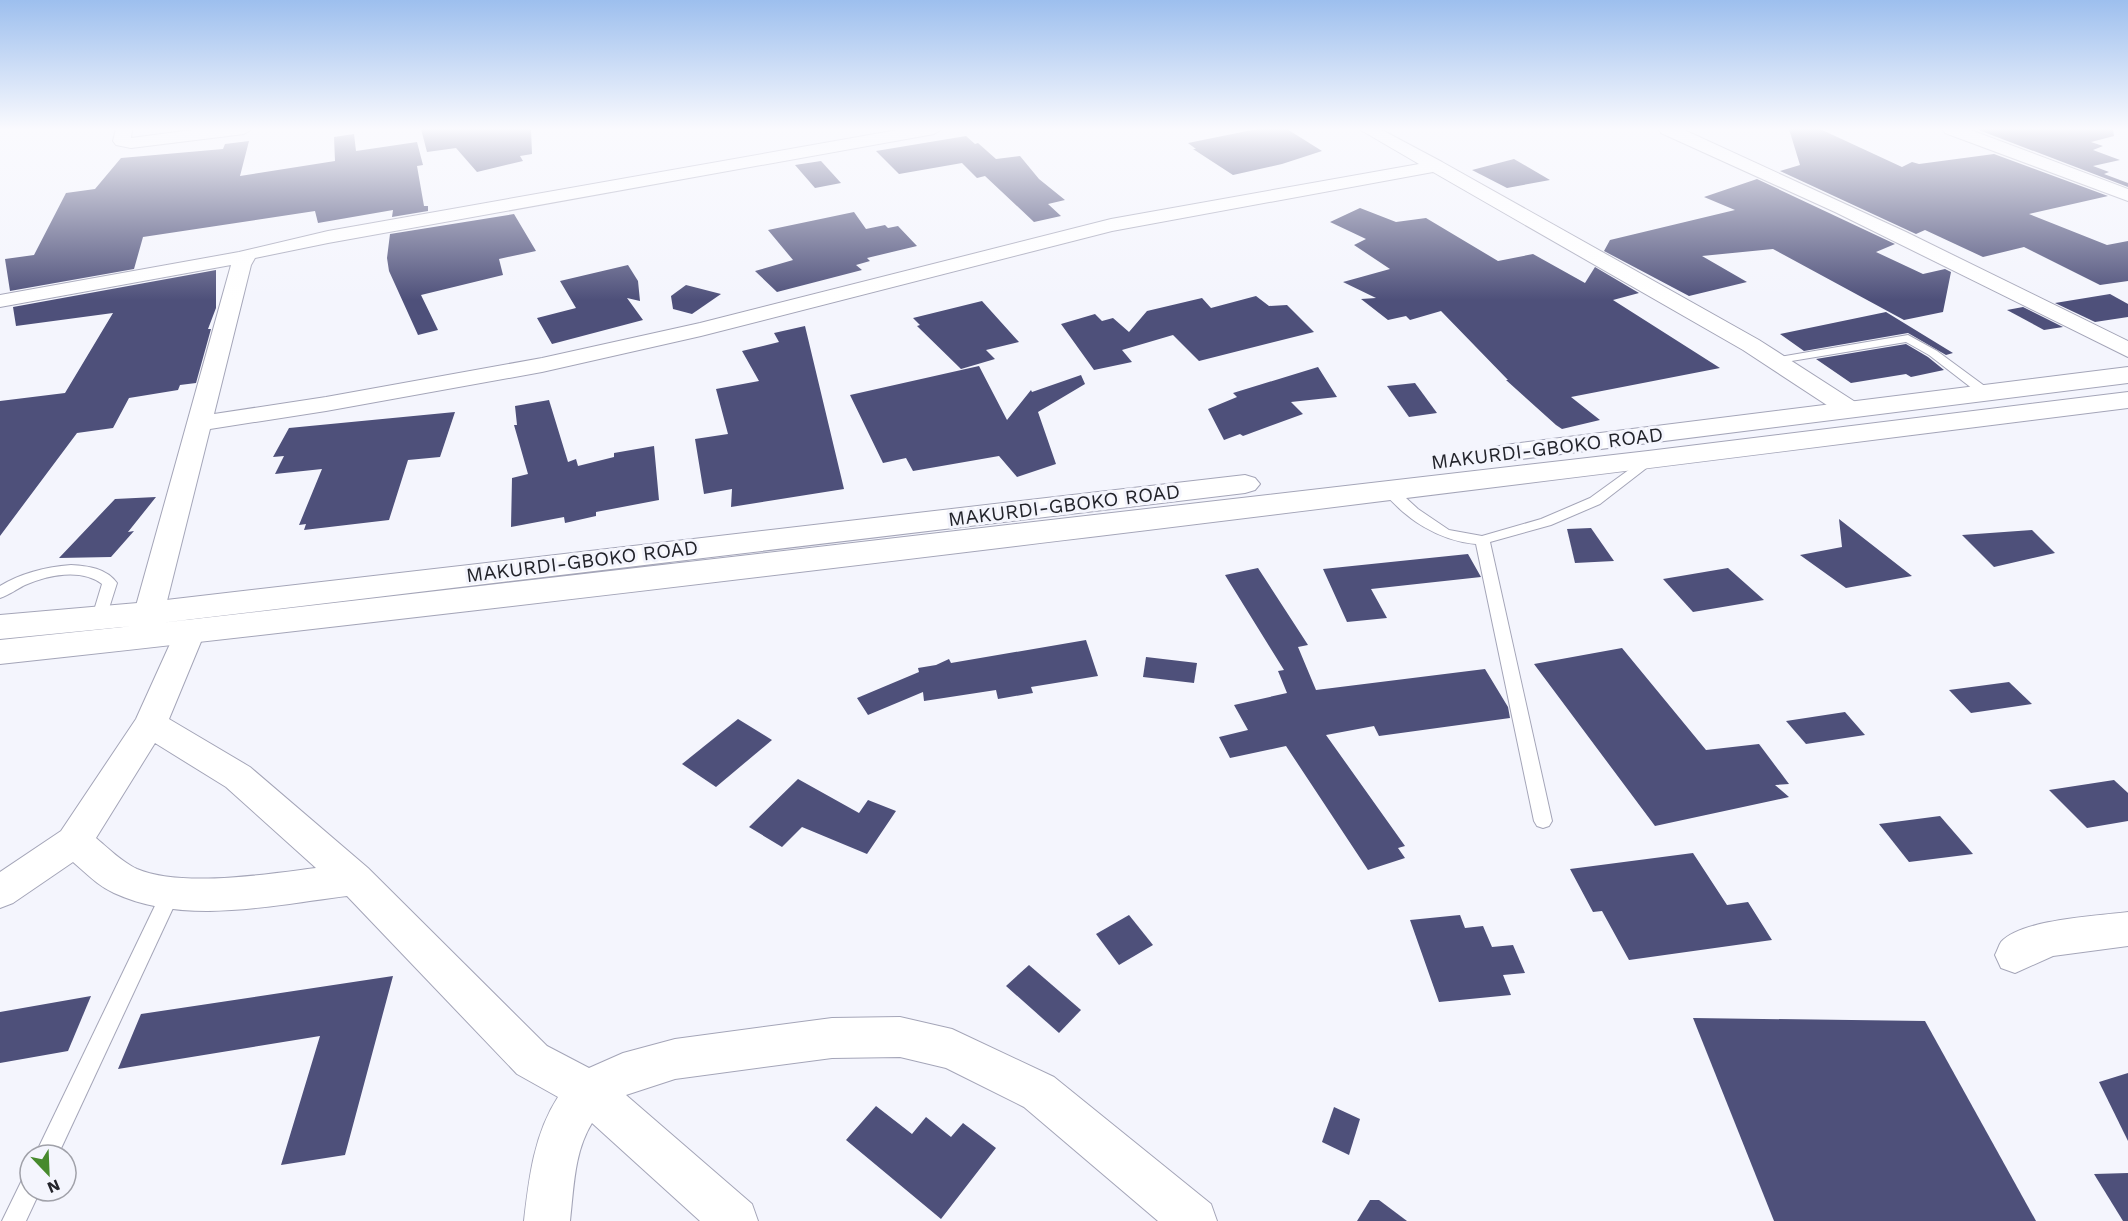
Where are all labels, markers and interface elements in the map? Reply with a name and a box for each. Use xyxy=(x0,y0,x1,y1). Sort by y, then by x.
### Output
street label: MAKURDI-GBOKO ROAD xyxy=(1430,422,1664,474)
street label: MAKURDI-GBOKO ROAD xyxy=(947,479,1181,531)
street label: MAKURDI-GBOKO ROAD xyxy=(465,535,699,587)
north arrow xyxy=(18,1143,78,1203)
text: N xyxy=(44,1175,63,1197)

